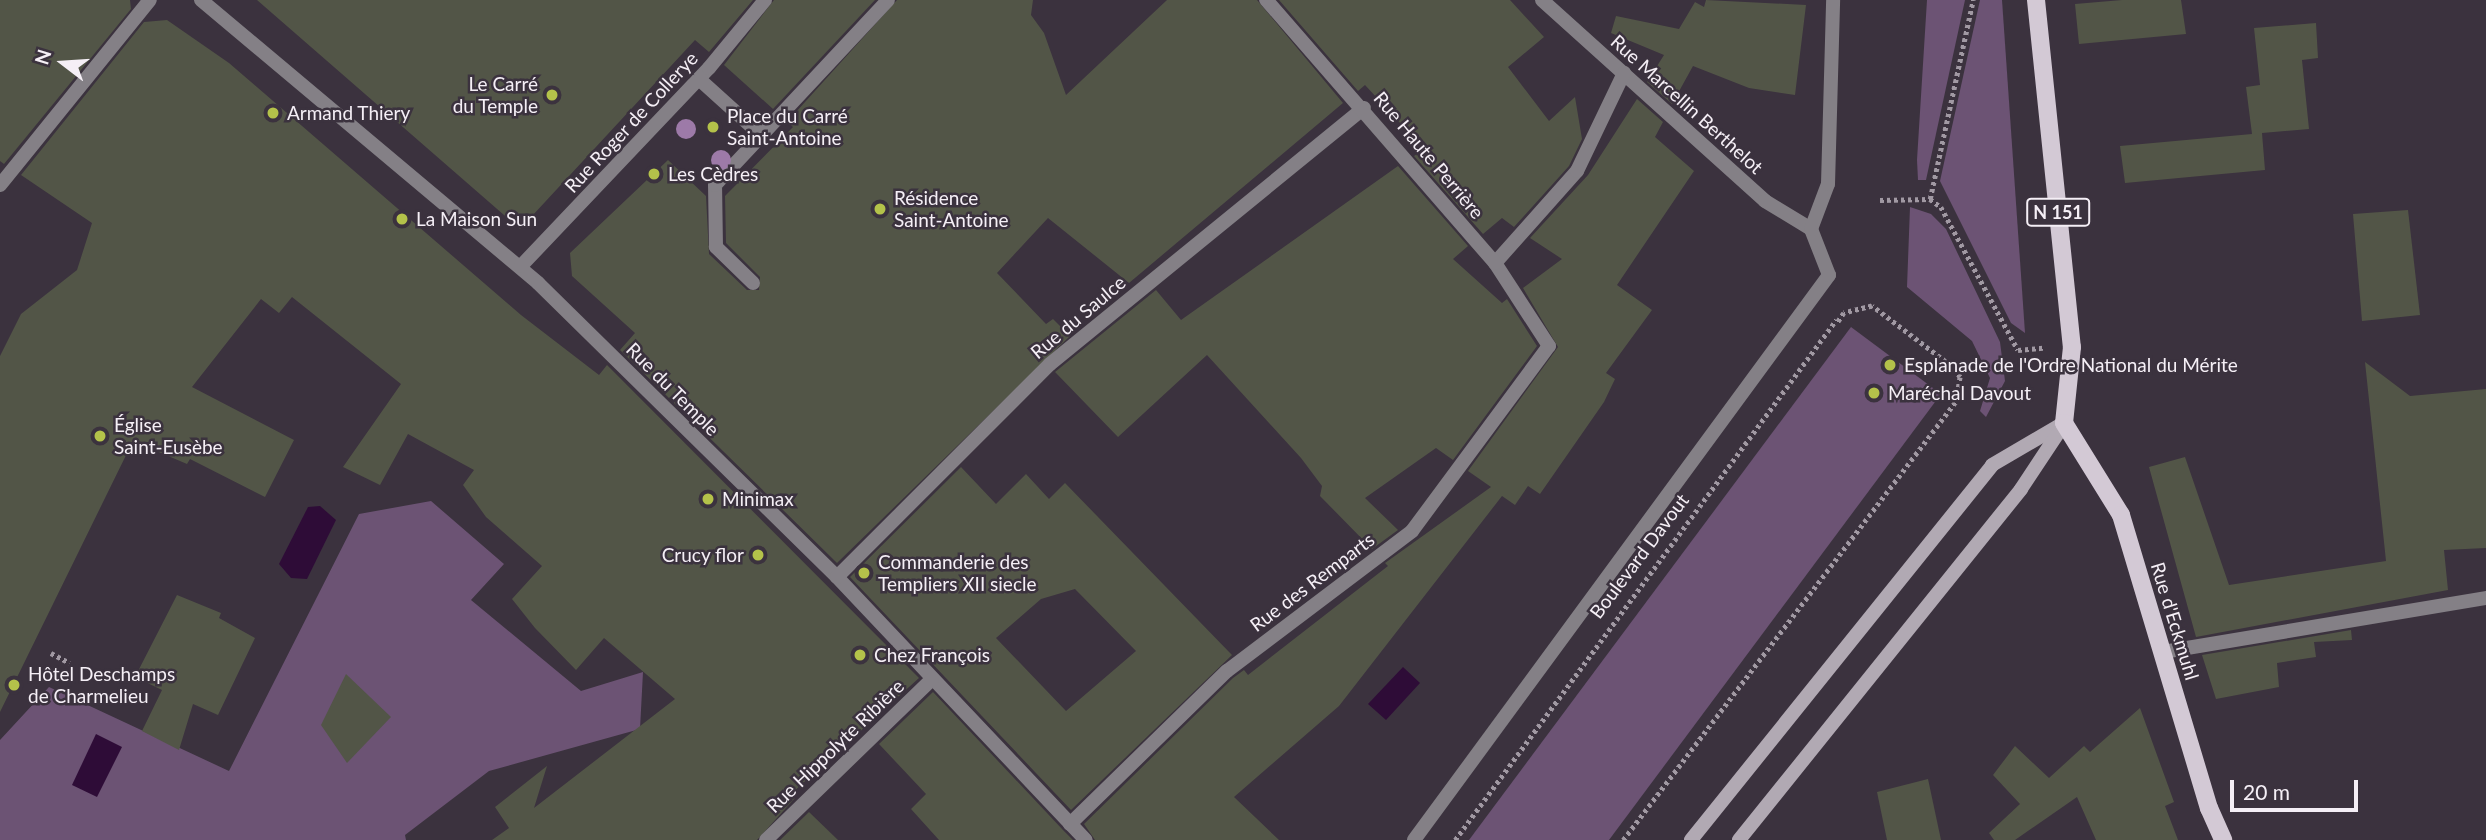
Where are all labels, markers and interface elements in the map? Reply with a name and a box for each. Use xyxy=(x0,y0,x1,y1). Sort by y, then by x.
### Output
north arrow xyxy=(28,28,98,98)
street label: Rue Marcellin Berthelot xyxy=(1606,30,1768,178)
text: N xyxy=(29,46,56,67)
street label: Rue Roger de Collerye xyxy=(560,47,702,197)
place label: Le Carré du Temple xyxy=(452,73,538,117)
marker: Le Carré du Temple xyxy=(544,87,560,103)
street label: Rue Haute Perrière xyxy=(1369,87,1489,223)
place label: Armand Thiery xyxy=(287,102,411,124)
marker: Armand Thiery xyxy=(265,105,281,121)
place label: Place du Carré Saint-Antoine xyxy=(727,105,848,149)
marker: Place du Carré Saint-Antoine xyxy=(705,119,721,135)
place label: Les Cèdres xyxy=(668,163,758,185)
marker: Les Cèdres xyxy=(646,166,662,182)
place label: Résidence Saint-Antoine xyxy=(894,187,1009,231)
road number: N 151 xyxy=(2025,197,2091,226)
marker: Résidence Saint-Antoine xyxy=(872,201,888,217)
place label: La Maison Sun xyxy=(416,208,537,230)
marker: La Maison Sun xyxy=(394,211,410,227)
street label: Rue du Saulce xyxy=(1026,271,1130,363)
street label: Rue du Temple xyxy=(622,338,724,440)
place label: Esplanade de l'Ordre National du Mérite xyxy=(1904,354,2238,376)
marker: Esplanade de l'Ordre National du Mérite xyxy=(1882,357,1898,373)
place label: Maréchal Davout xyxy=(1888,382,2031,404)
marker: Maréchal Davout xyxy=(1866,385,1882,401)
place label: Église Saint-Eusèbe xyxy=(114,414,223,458)
marker: Église Saint-Eusèbe xyxy=(92,428,108,444)
place label: Minimax xyxy=(722,488,794,510)
street label: Boulevard Davout xyxy=(1585,489,1693,623)
marker: Minimax xyxy=(700,491,716,507)
street label: Rue des Remparts xyxy=(1245,528,1379,636)
place label: Crucy flor xyxy=(661,544,744,566)
marker: Crucy flor xyxy=(750,547,766,563)
place label: Commanderie des Templiers XII siecle xyxy=(878,551,1036,595)
street label: Rue d'Eckmuhl xyxy=(2146,559,2204,683)
marker: Commanderie des Templiers XII siecle xyxy=(856,565,872,581)
place label: Chez François xyxy=(874,644,990,666)
marker: Chez François xyxy=(852,647,868,663)
place label: Hôtel Deschamps de Charmelieu xyxy=(28,663,175,707)
street label: Rue Hippolyte Ribière xyxy=(762,675,908,817)
marker: Hôtel Deschamps de Charmelieu xyxy=(6,677,22,693)
scale bar xyxy=(2234,766,2362,810)
text: 20 m xyxy=(2243,779,2290,804)

